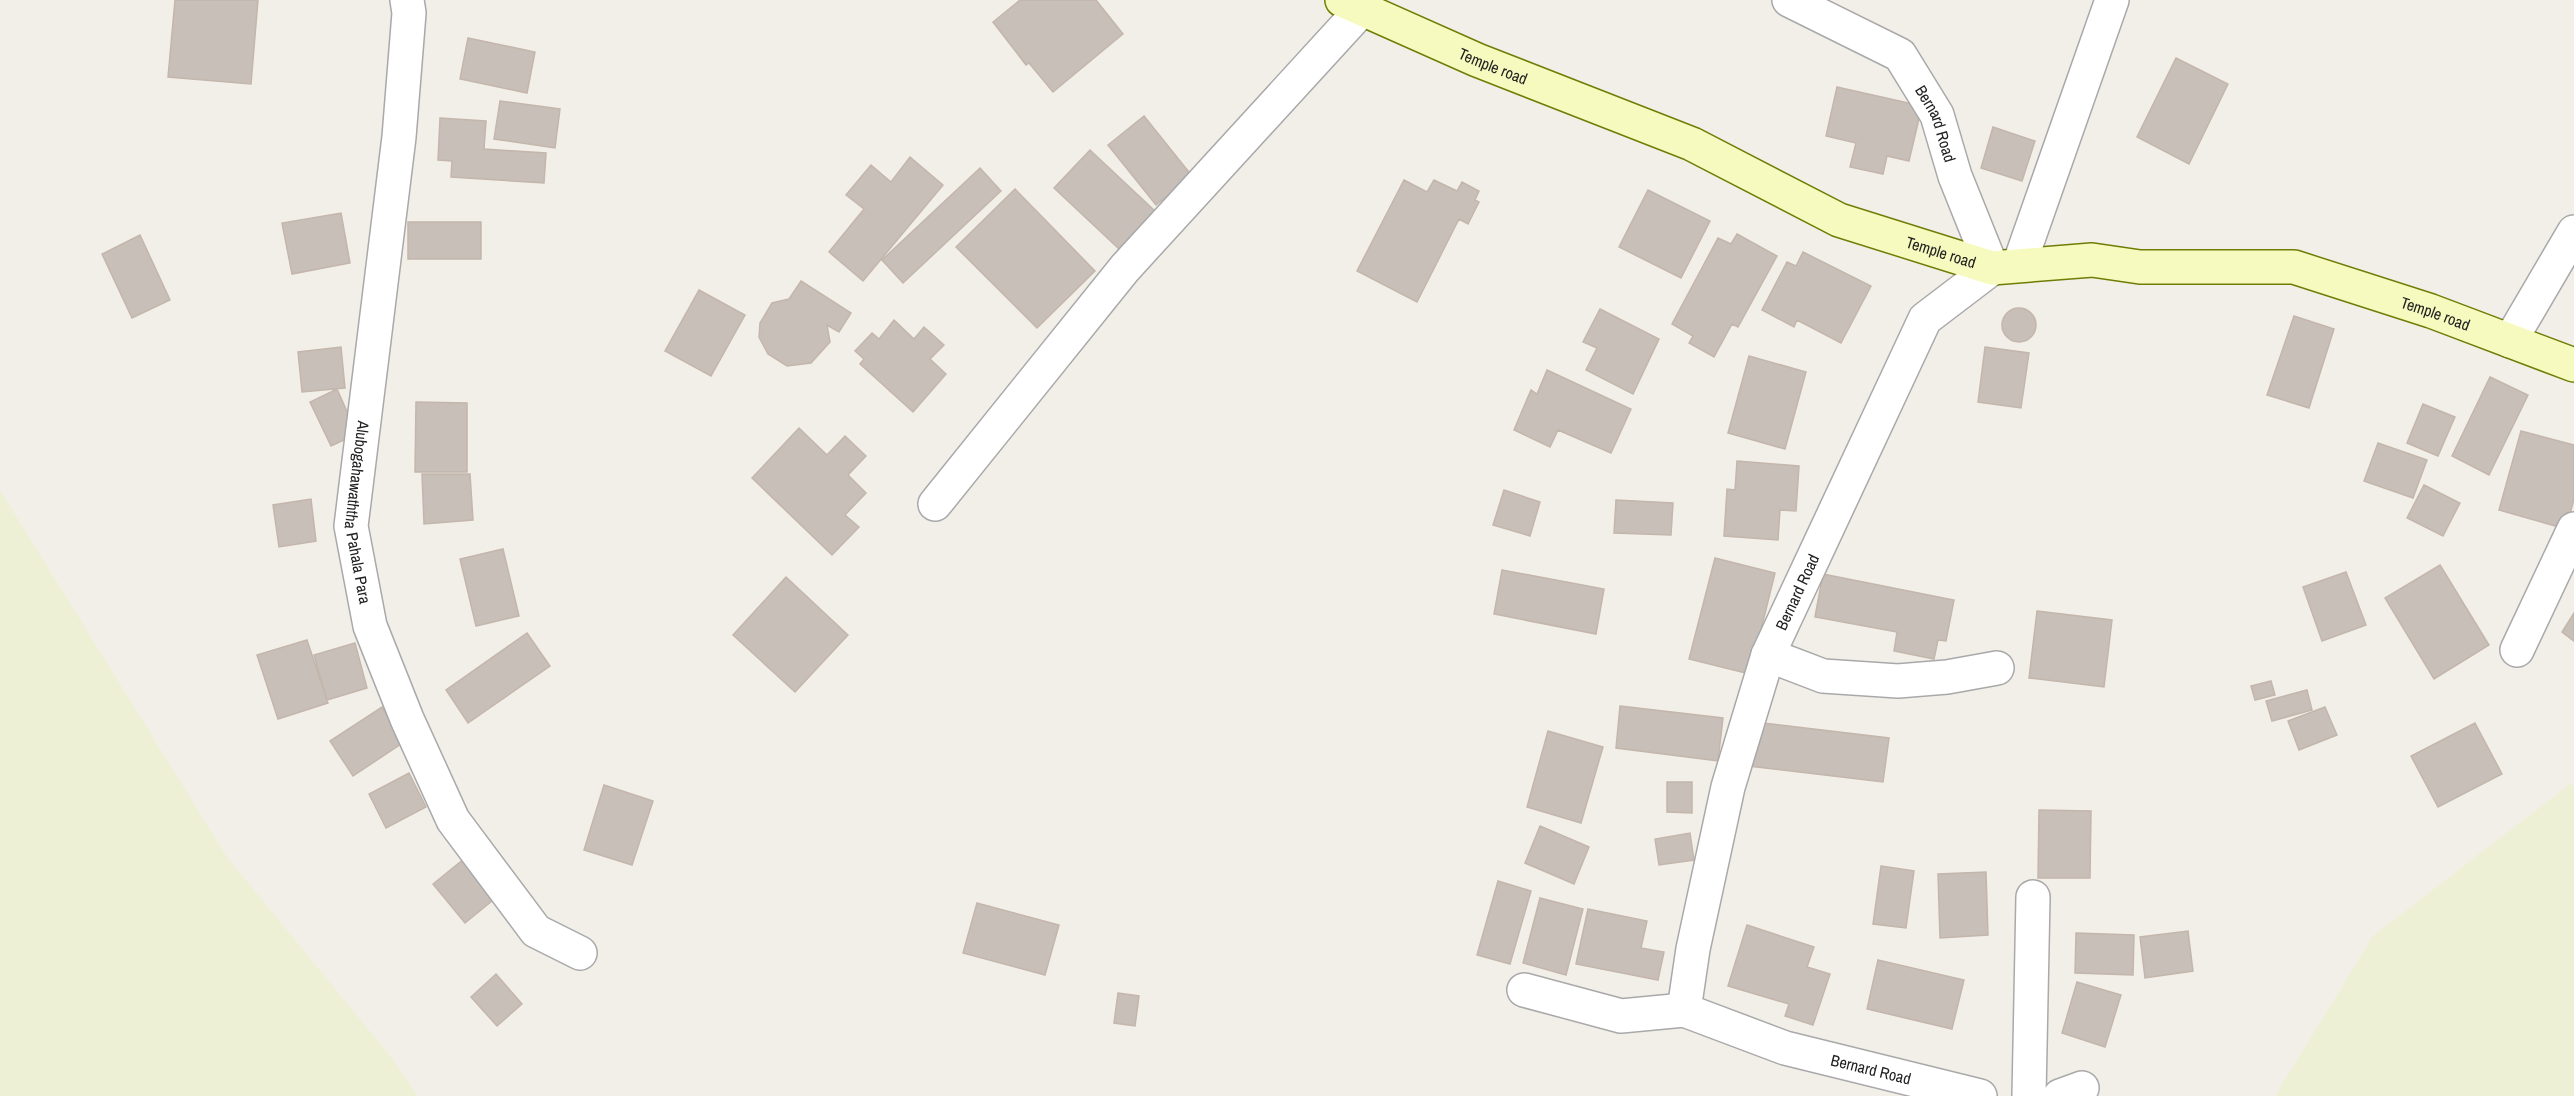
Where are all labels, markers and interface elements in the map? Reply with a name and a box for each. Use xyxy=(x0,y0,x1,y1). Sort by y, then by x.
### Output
street label: Temple road xyxy=(1455,42,1531,90)
street label: Bernard Road xyxy=(1910,81,1961,165)
street label: Temple road xyxy=(1903,231,1979,273)
street label: Temple road xyxy=(2398,291,2473,336)
street label: Alubogahawaththa Pahala Para xyxy=(340,419,377,606)
street label: Bernard Road xyxy=(1770,550,1824,634)
street label: Bernard Road xyxy=(1829,1049,1913,1090)

